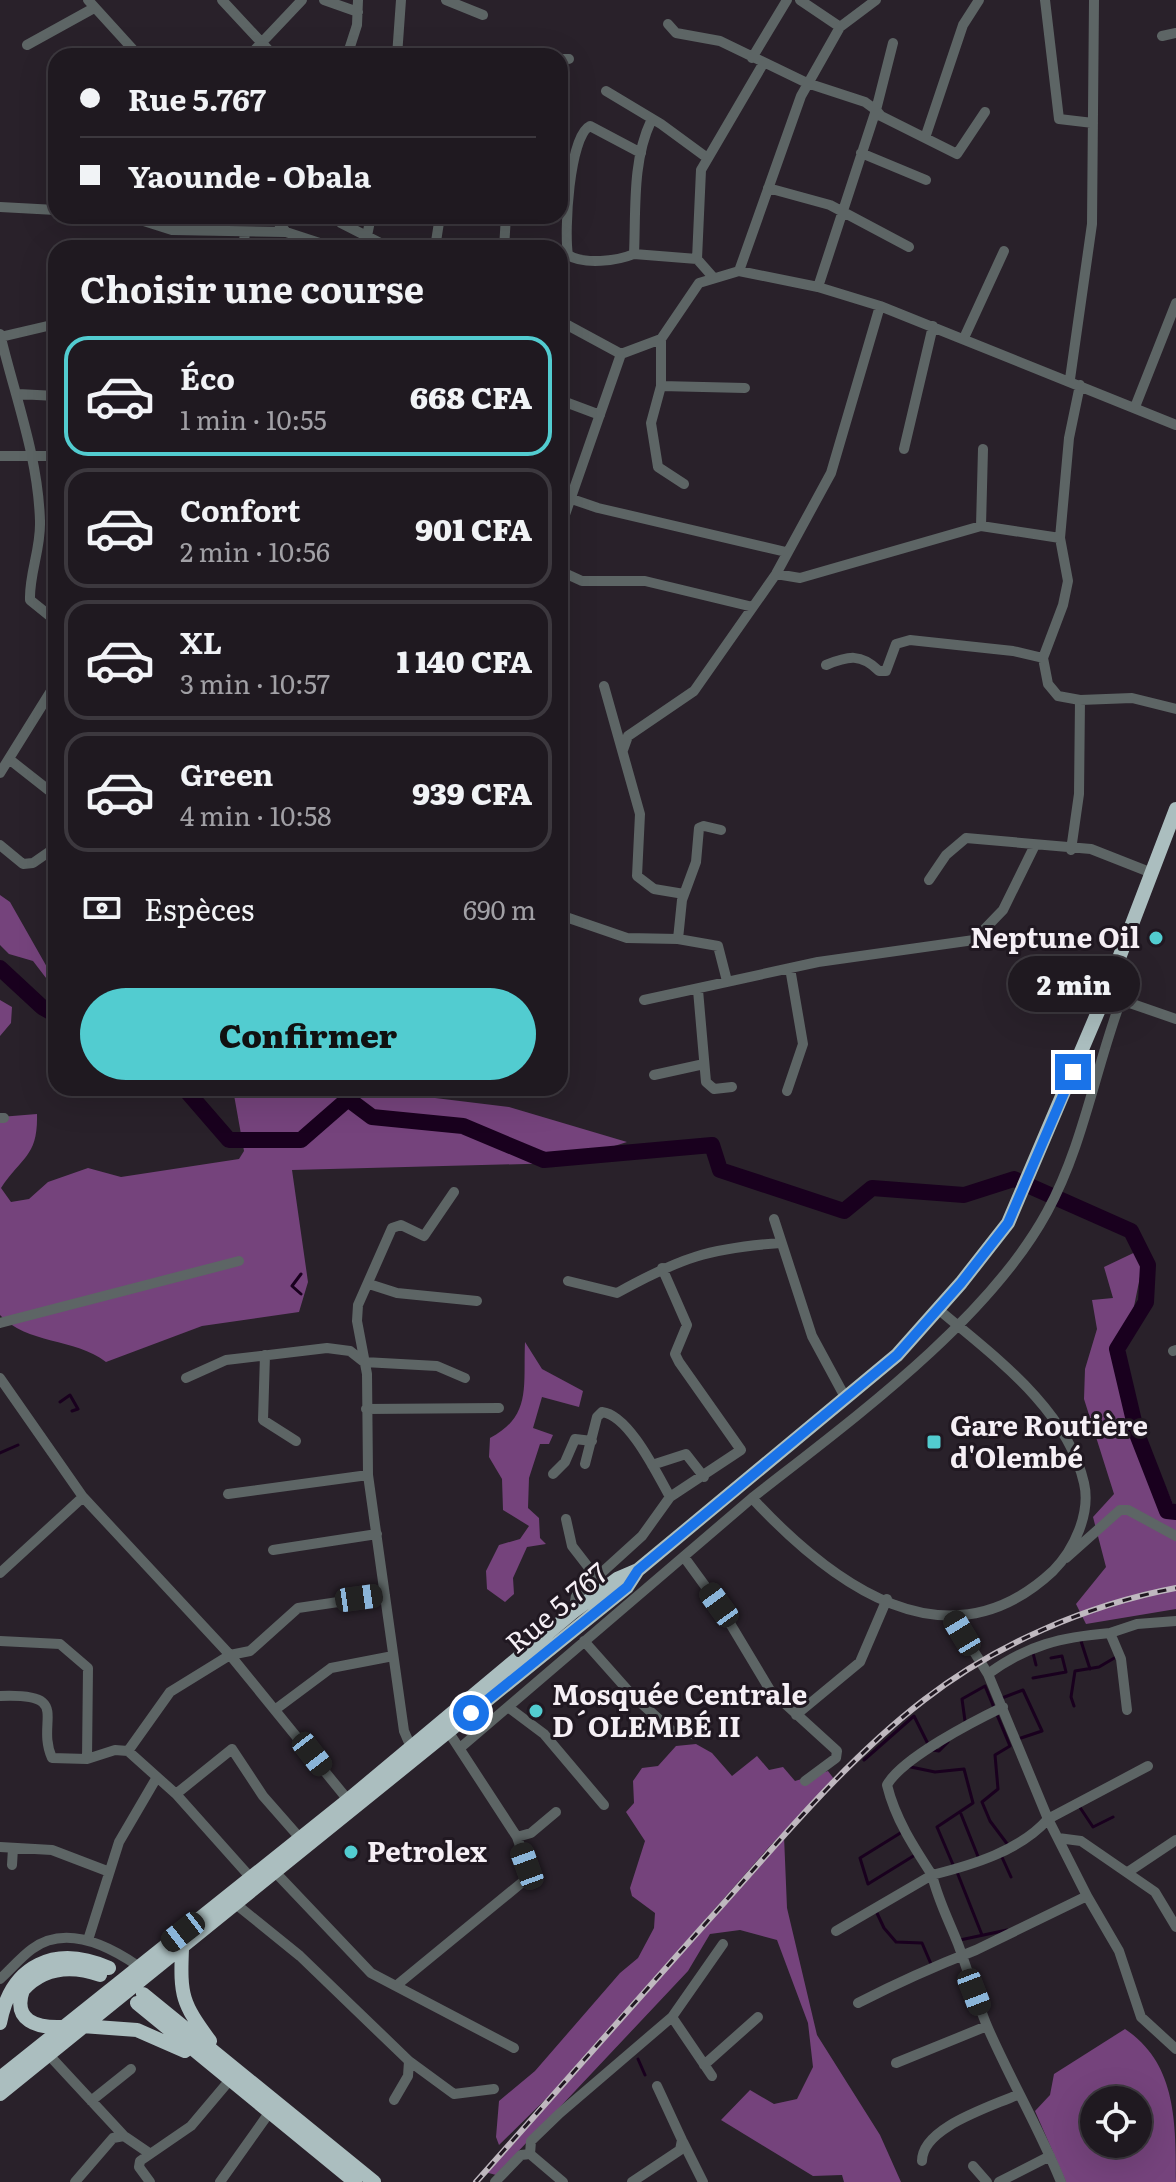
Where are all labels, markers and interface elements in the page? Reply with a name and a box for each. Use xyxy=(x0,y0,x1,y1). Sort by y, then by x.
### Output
text: Rue 5.767 xyxy=(128,76,266,120)
text: Yaounde - Obala xyxy=(128,153,371,197)
text: Choisir une course xyxy=(80,261,424,314)
text: Éco xyxy=(180,355,235,399)
icon: car xyxy=(84,360,156,432)
text: 668 CFA xyxy=(410,374,532,418)
text: 1 min · 10:55 xyxy=(180,399,327,438)
text: Confort xyxy=(180,487,301,531)
icon: car xyxy=(84,492,156,564)
text: 901 CFA xyxy=(415,506,532,550)
text: 2 min · 10:56 xyxy=(180,531,330,570)
text: XL xyxy=(180,619,222,663)
icon: car xyxy=(84,624,156,696)
text: 1 140 CFA xyxy=(397,638,532,682)
text: 3 min · 10:57 xyxy=(180,663,330,702)
text: Green xyxy=(180,751,273,795)
icon: car xyxy=(84,756,156,828)
text: 939 CFA xyxy=(412,770,532,814)
text: 4 min · 10:58 xyxy=(180,795,331,834)
icon: cash xyxy=(80,886,124,930)
text: Espèces xyxy=(144,886,254,930)
text: 690 m xyxy=(463,889,536,928)
place label: Neptune Oil xyxy=(970,915,1140,957)
marker: Neptune Oil xyxy=(1147,929,1165,947)
callout: 2 min xyxy=(1007,956,1139,1012)
text: 2 min xyxy=(1037,964,1111,1003)
button: Confirmer xyxy=(80,988,536,1080)
route end xyxy=(1055,1054,1091,1090)
place label: Gare Routière d'Olembé xyxy=(950,1403,1148,1477)
marker: Gare Routière d'Olembé xyxy=(925,1433,943,1451)
street label: Rue 5.767 xyxy=(495,1551,616,1662)
car xyxy=(695,1579,743,1631)
car xyxy=(334,1583,384,1613)
car xyxy=(939,1606,985,1660)
place label: Mosquée Centrale D´OLEMBÉ II xyxy=(552,1672,807,1746)
route start xyxy=(453,1695,489,1731)
marker: Mosquée Centrale D´OLEMBÉ II xyxy=(527,1702,545,1720)
car xyxy=(288,1728,336,1780)
place label: Petrolex xyxy=(367,1829,487,1871)
car xyxy=(508,1839,546,1893)
marker: Petrolex xyxy=(342,1843,360,1861)
car xyxy=(157,1908,209,1956)
car xyxy=(954,1965,994,2019)
map controls xyxy=(1080,2086,1152,2158)
button: locate xyxy=(1080,2086,1152,2158)

